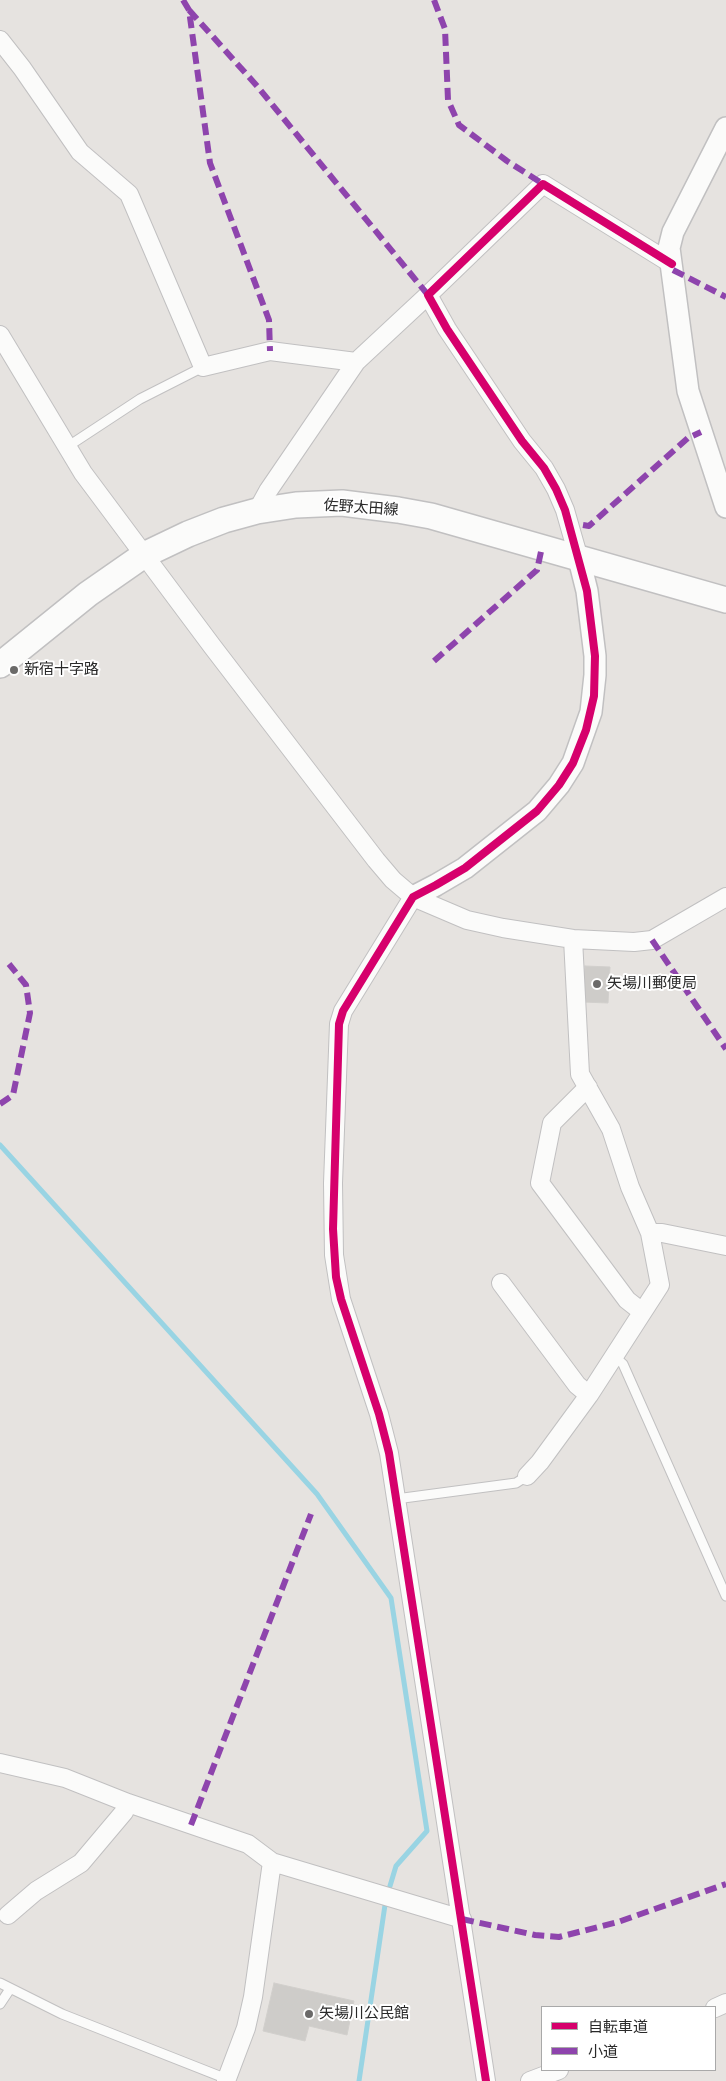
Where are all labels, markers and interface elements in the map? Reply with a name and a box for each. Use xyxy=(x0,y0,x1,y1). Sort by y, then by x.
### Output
street label: 佐野太田線 xyxy=(323,496,399,520)
place label: 新宿十字路 xyxy=(24,661,99,679)
marker: 新宿十字路 xyxy=(8,664,20,676)
place label: 矢場川郵便局 xyxy=(607,975,697,993)
marker: 矢場川郵便局 xyxy=(591,978,603,990)
place label: 矢場川公民館 xyxy=(319,2005,409,2023)
legend xyxy=(541,2006,716,2071)
marker: 矢場川公民館 xyxy=(303,2008,315,2020)
text: 自転車道 xyxy=(588,2016,648,2036)
text: 小道 xyxy=(588,2041,618,2061)

